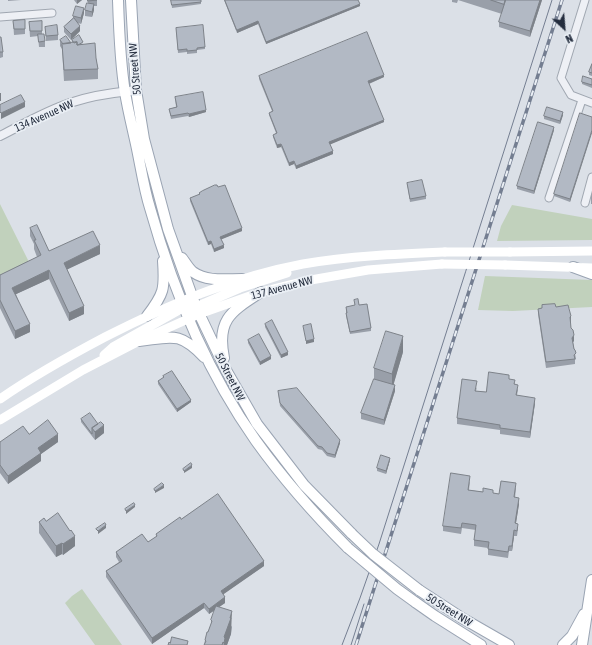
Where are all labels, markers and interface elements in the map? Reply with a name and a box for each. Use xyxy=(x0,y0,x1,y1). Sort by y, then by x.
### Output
north arrow xyxy=(544,8,584,48)
text: N xyxy=(564,32,575,46)
street label: 50 Street NW xyxy=(126,43,144,95)
street label: 134 Avenue NW xyxy=(12,97,76,135)
street label: 137 Avenue NW xyxy=(250,273,314,303)
street label: 50 Street NW xyxy=(212,351,248,403)
street label: 50 Street NW xyxy=(423,591,475,629)

